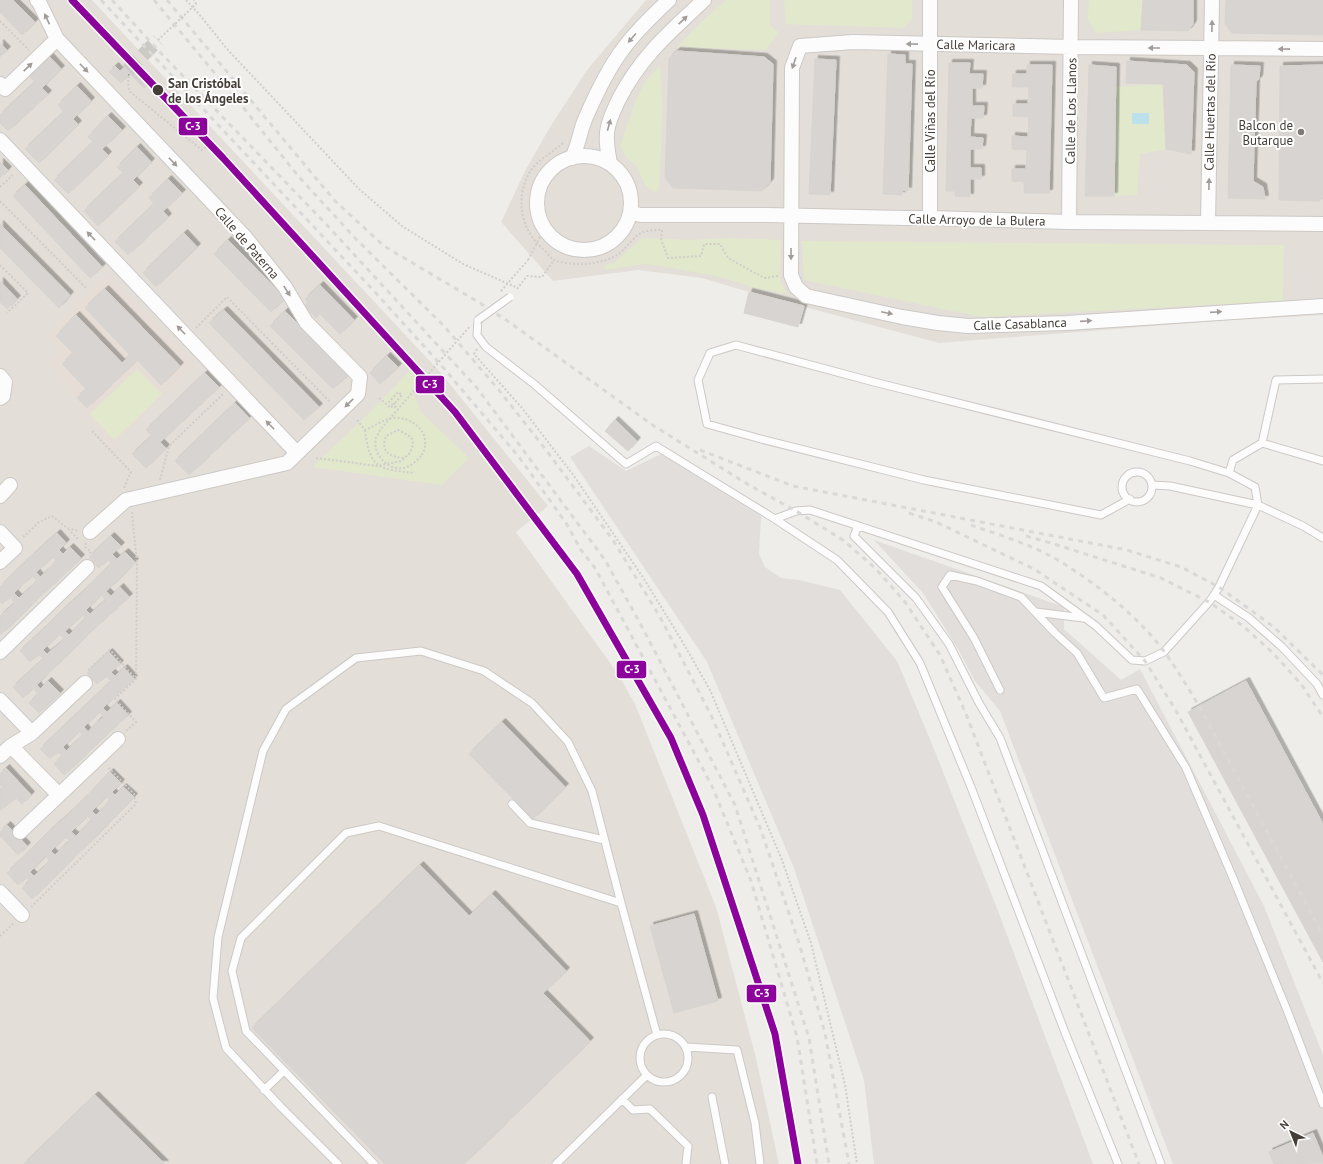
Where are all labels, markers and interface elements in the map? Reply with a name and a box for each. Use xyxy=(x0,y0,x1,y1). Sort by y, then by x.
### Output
one-way arrow xyxy=(44,14,50,25)
one-way arrow xyxy=(678,15,688,25)
one-way arrow xyxy=(1209,19,1215,32)
one-way arrow xyxy=(628,33,637,43)
street label: Calle Maricara xyxy=(936,36,1016,54)
one-way arrow xyxy=(905,41,918,47)
one-way arrow xyxy=(1147,45,1160,51)
one-way arrow xyxy=(1277,46,1290,52)
street label: Calle Huertas del Río xyxy=(1200,53,1220,171)
street label: Calle de Los Llanos xyxy=(1062,57,1080,165)
one-way arrow xyxy=(791,58,797,70)
one-way arrow xyxy=(23,62,33,72)
one-way arrow xyxy=(79,63,88,72)
street label: Calle Viñas del Río xyxy=(922,69,939,173)
place label: San Cristóbal de los Ángeles xyxy=(168,75,249,107)
marker: San Cristóbal de los Ángeles xyxy=(151,83,165,97)
line badge: C-3 xyxy=(178,117,208,136)
place label: Balcon de Butarque xyxy=(1238,117,1293,149)
one-way arrow xyxy=(606,118,612,130)
text: C-3 xyxy=(185,119,201,133)
marker: Balcon de Butarque xyxy=(1296,127,1306,137)
one-way arrow xyxy=(169,157,178,167)
one-way arrow xyxy=(1206,177,1212,190)
street label: Calle de Paterna xyxy=(211,203,283,283)
street label: Calle Arroyo de la Bulera xyxy=(908,210,1046,230)
one-way arrow xyxy=(87,231,96,241)
one-way arrow xyxy=(788,248,794,261)
one-way arrow xyxy=(283,285,290,297)
one-way arrow xyxy=(1210,309,1222,316)
one-way arrow xyxy=(881,311,893,317)
street label: Calle Casablanca xyxy=(973,314,1067,334)
one-way arrow xyxy=(1080,318,1092,325)
one-way arrow xyxy=(176,325,186,335)
line badge: C-3 xyxy=(415,375,445,394)
text: C-3 xyxy=(422,377,438,391)
one-way arrow xyxy=(344,398,354,408)
one-way arrow xyxy=(266,420,275,430)
line badge: C-3 xyxy=(616,660,647,679)
text: C-3 xyxy=(624,662,640,676)
line badge: C-3 xyxy=(746,984,777,1003)
text: C-3 xyxy=(754,986,770,1000)
north arrow xyxy=(1271,1112,1311,1152)
text: N xyxy=(1277,1117,1292,1132)

